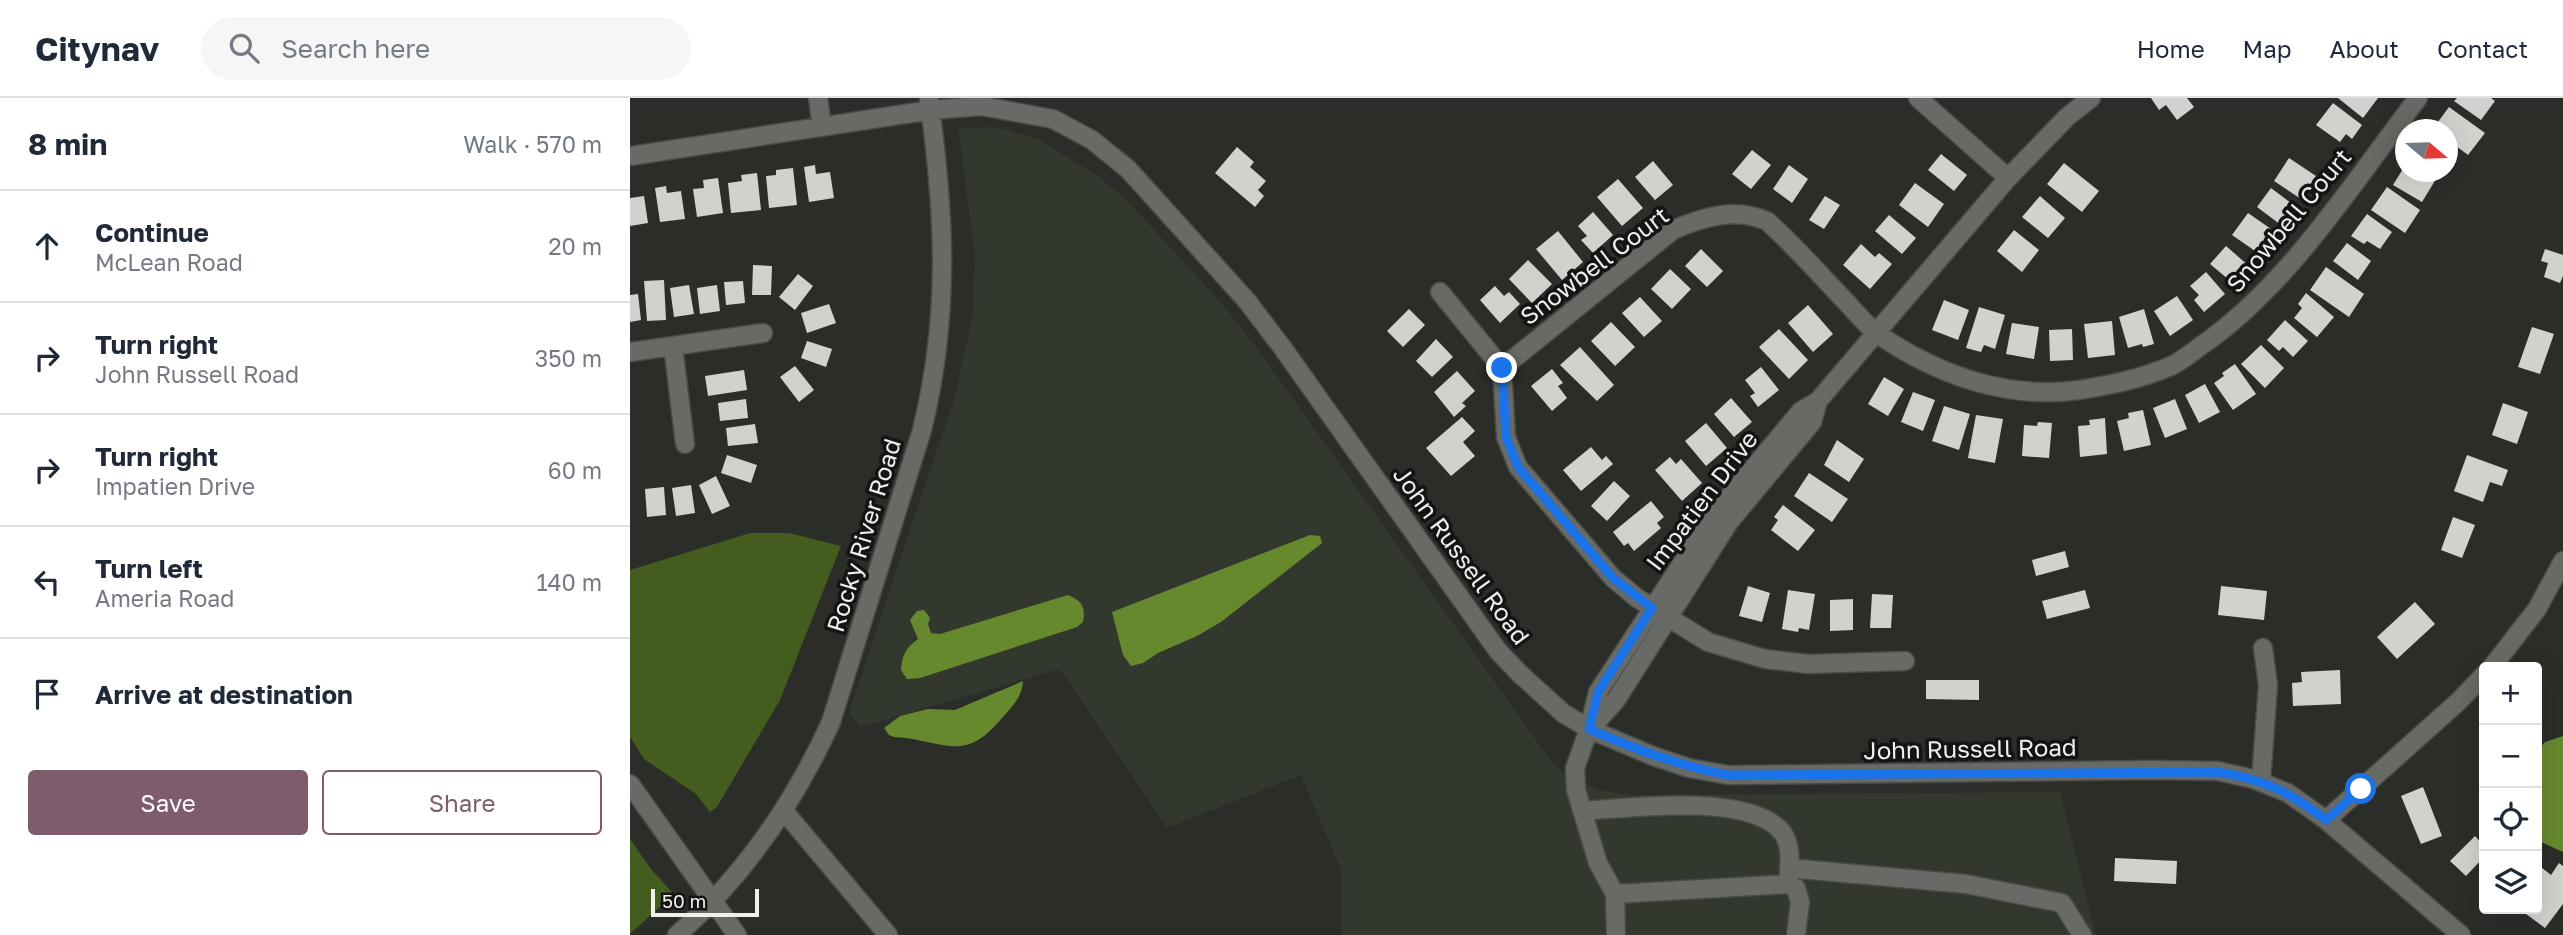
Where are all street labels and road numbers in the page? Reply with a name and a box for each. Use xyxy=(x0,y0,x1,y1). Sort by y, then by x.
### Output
street label: Snowbell Court xyxy=(2220,142,2356,298)
street label: Snowbell Court xyxy=(1514,200,1674,330)
street label: Impatien Drive xyxy=(1639,425,1763,575)
street label: Rocky River Road xyxy=(820,435,906,635)
street label: John Russell Road xyxy=(1388,460,1536,650)
street label: John Russell Road xyxy=(1863,732,2077,764)

